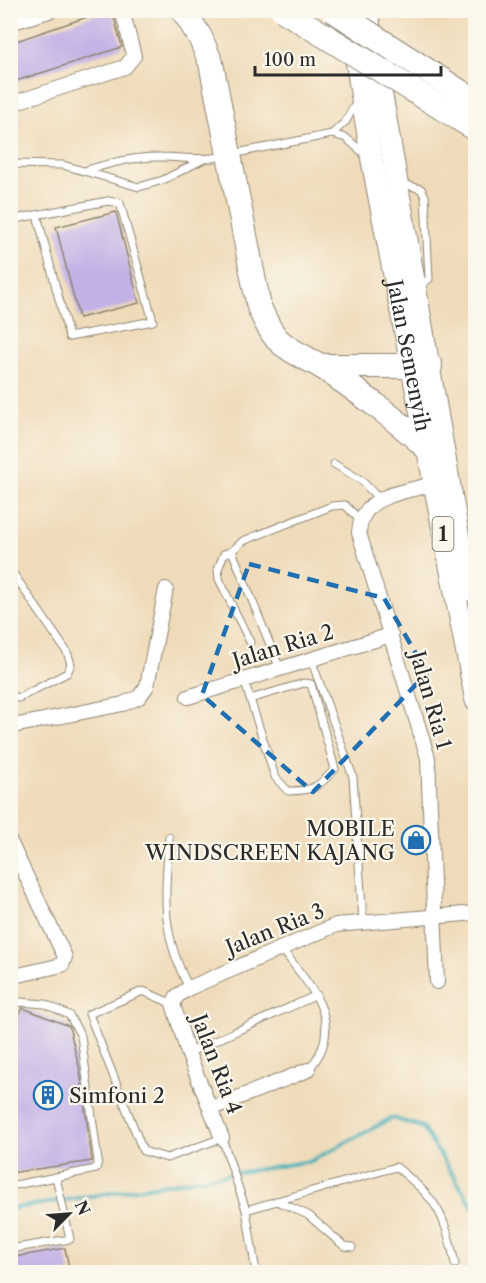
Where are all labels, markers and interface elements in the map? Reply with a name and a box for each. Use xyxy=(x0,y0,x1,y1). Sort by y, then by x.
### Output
scale bar xyxy=(255,39,441,77)
text: 100 m xyxy=(264,49,316,71)
street label: Jalan Semenyih xyxy=(382,275,436,433)
road number: 1 xyxy=(432,517,454,551)
street label: Jalan Ria 2 xyxy=(226,619,337,674)
street label: Jalan Ria 1 xyxy=(404,645,457,752)
place label: MOBILE WINDSCREEN KAJANG xyxy=(144,816,395,865)
shop icon: MOBILE WINDSCREEN KAJANG xyxy=(400,824,432,856)
street label: Jalan Ria 3 xyxy=(219,898,328,961)
street label: Jalan Ria 4 xyxy=(186,1008,247,1117)
building icon: Simfoni 2 xyxy=(32,1079,64,1111)
place label: Simfoni 2 xyxy=(69,1083,165,1108)
north arrow xyxy=(39,1184,99,1244)
text: N xyxy=(71,1197,95,1218)

